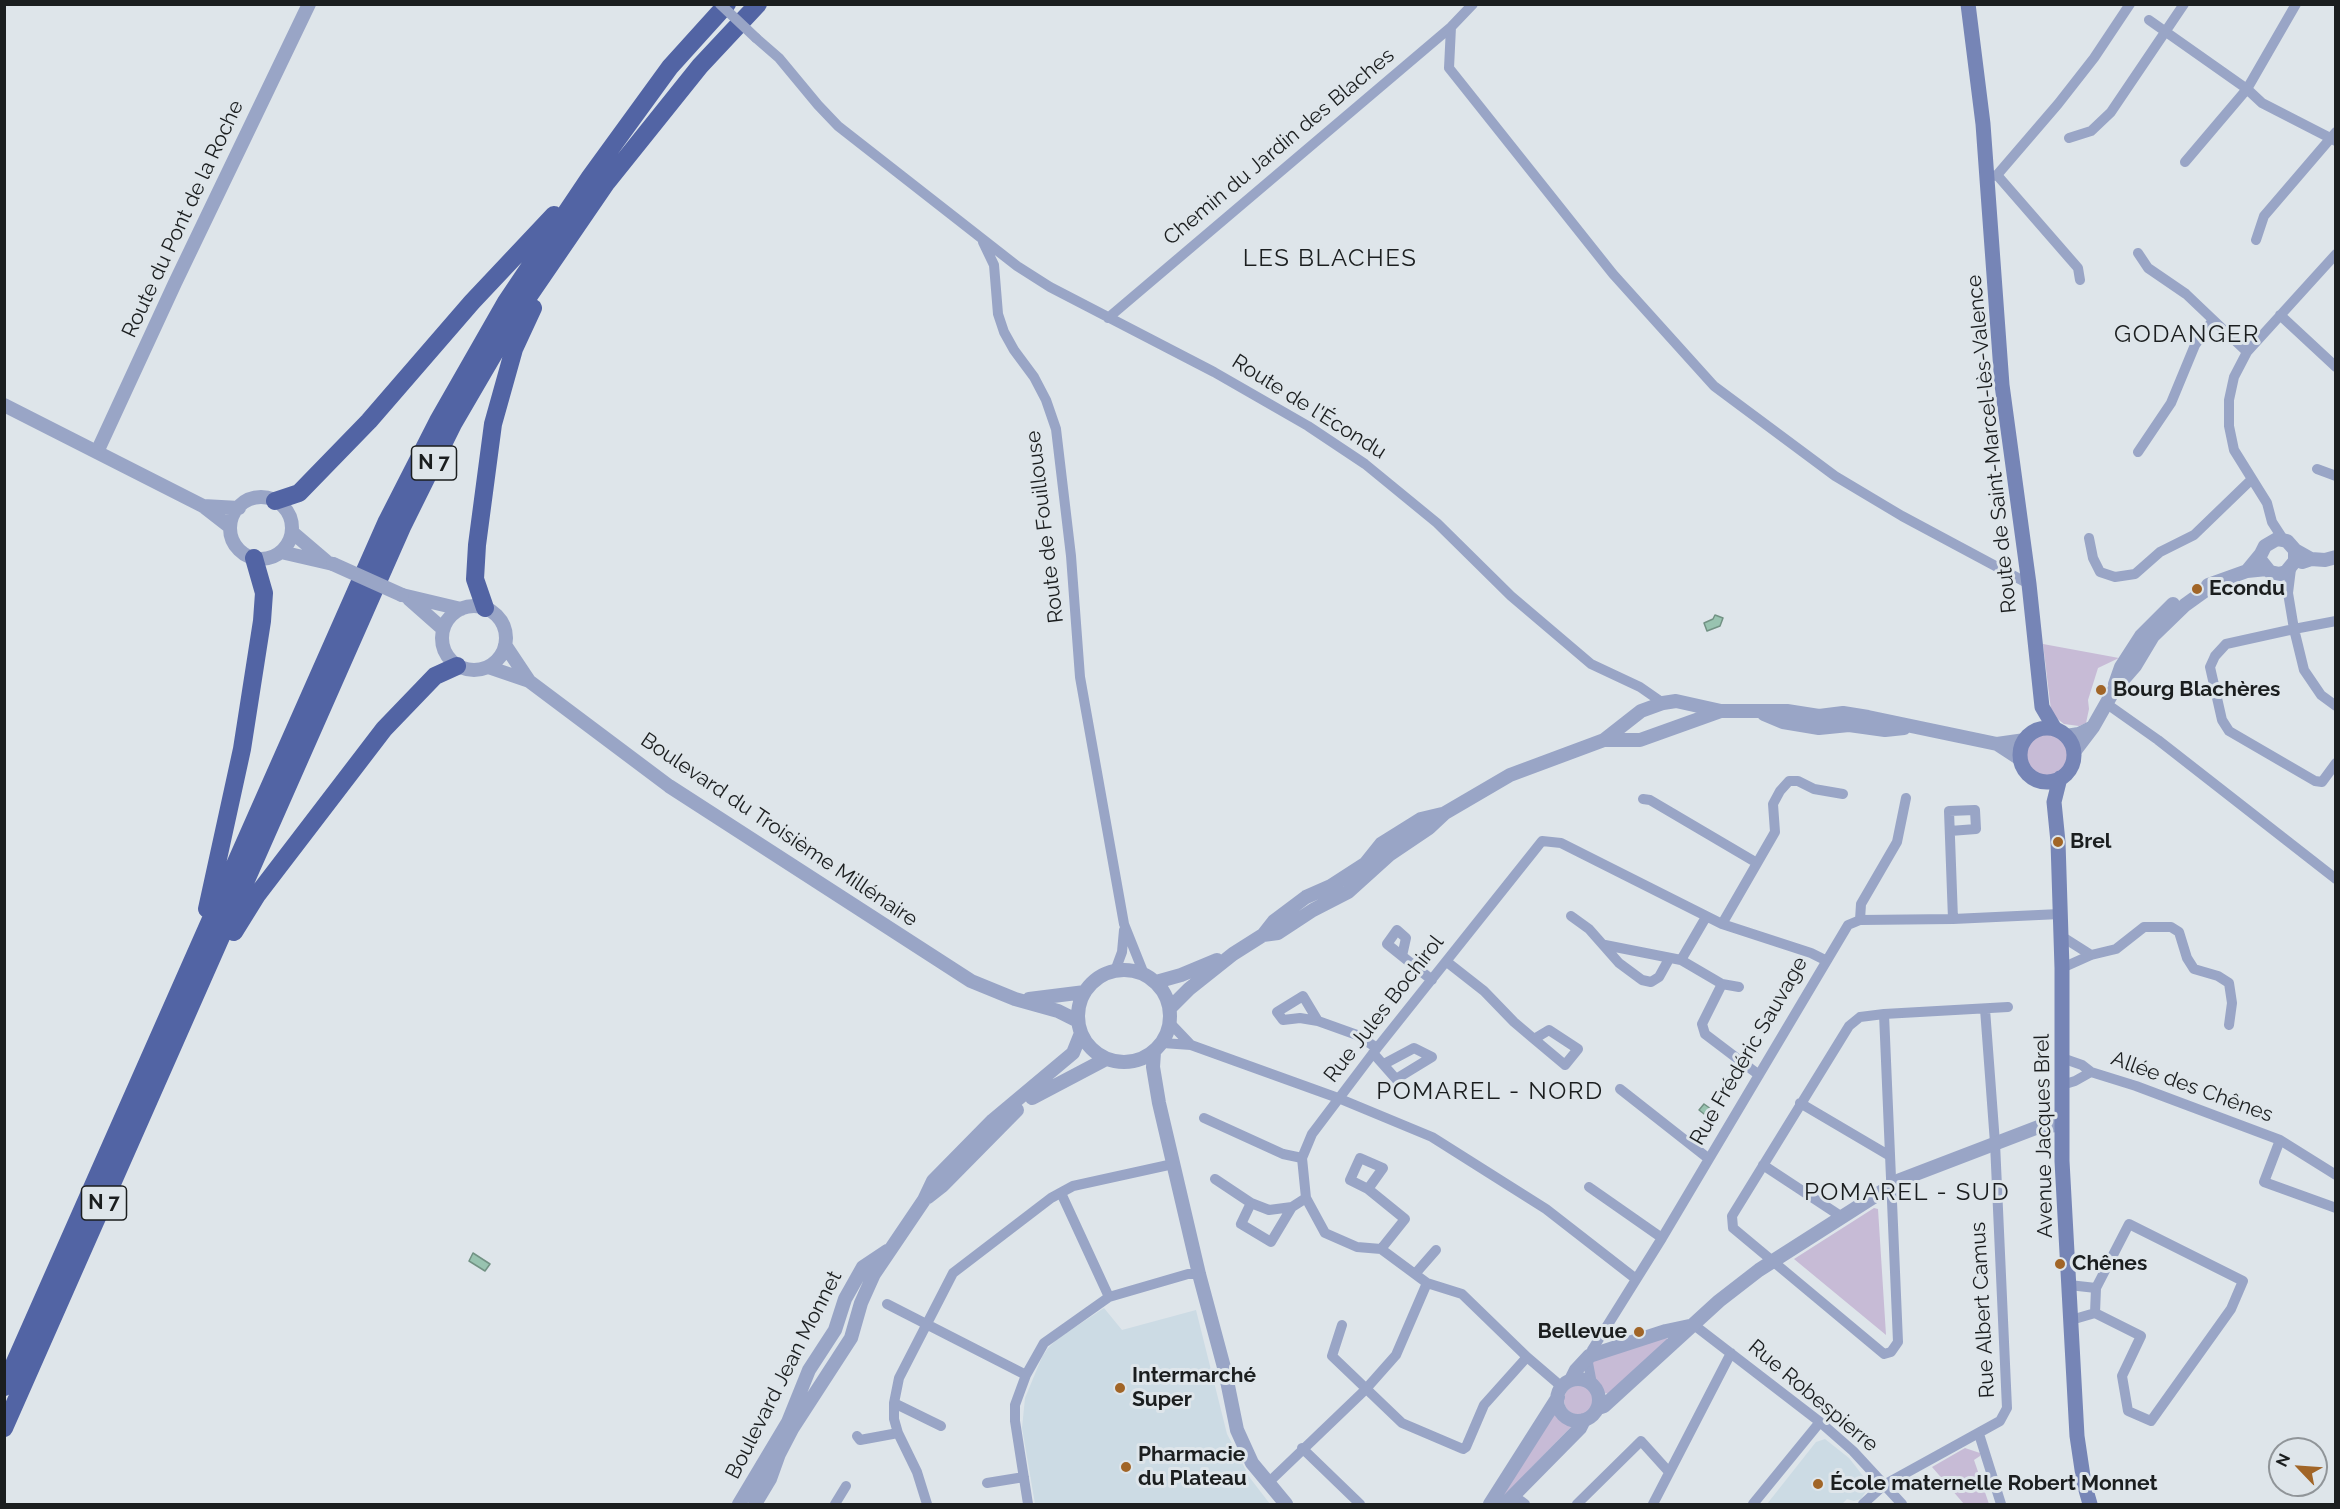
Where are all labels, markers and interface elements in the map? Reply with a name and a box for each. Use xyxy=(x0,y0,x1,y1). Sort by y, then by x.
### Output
street label: Chemin du Jardin des Blaches xyxy=(1159,43,1399,251)
street label: Route du Pont de la Roche xyxy=(117,96,249,342)
district label: LES BLACHES xyxy=(1243,245,1417,273)
street label: Route de Saint-Marcel-lès-Valence xyxy=(1962,274,2022,614)
district label: GODANGER xyxy=(2114,321,2260,349)
street label: Route de l'Écondu xyxy=(1227,349,1391,465)
street label: Route de Fouillouse xyxy=(1021,429,1069,625)
road number: N 7 xyxy=(412,446,456,480)
place label: Econdu xyxy=(2209,576,2285,602)
marker: Econdu xyxy=(2190,582,2204,596)
place label: Bourg Blachères xyxy=(2113,677,2280,703)
marker: Bourg Blachères xyxy=(2094,683,2108,697)
street label: Boulevard du Troisième Millénaire xyxy=(636,728,922,932)
place label: Brel xyxy=(2070,829,2112,855)
marker: Brel xyxy=(2051,835,2065,849)
street label: Rue Jules Bochirol xyxy=(1319,930,1449,1088)
street label: Rue Frédéric Sauvage xyxy=(1685,952,1813,1150)
street label: Avenue Jacques Brel xyxy=(2030,1034,2058,1238)
street label: Allée des Chênes xyxy=(2108,1046,2276,1128)
district label: POMAREL - NORD xyxy=(1376,1078,1604,1106)
district label: POMAREL - SUD xyxy=(1804,1179,2010,1207)
road number: N 7 xyxy=(82,1186,126,1220)
street label: Rue Albert Camus xyxy=(1966,1221,2000,1399)
place label: Chênes xyxy=(2072,1251,2147,1277)
marker: Chênes xyxy=(2053,1257,2067,1271)
street label: Boulevard Jean Monnet xyxy=(720,1267,848,1483)
place label: Bellevue xyxy=(1537,1319,1627,1345)
marker: Bellevue xyxy=(1632,1325,1646,1339)
street label: Rue Robespierre xyxy=(1743,1334,1883,1458)
place label: Intermarché Super xyxy=(1132,1363,1256,1413)
marker: Intermarché Super xyxy=(1113,1381,1127,1395)
north arrow xyxy=(2268,1437,2328,1497)
place label: Pharmacie du Plateau xyxy=(1138,1442,1247,1492)
text: N xyxy=(2272,1450,2294,1470)
marker: Pharmacie du Plateau xyxy=(1119,1460,1133,1474)
place label: École maternelle Robert Monnet xyxy=(1830,1471,2158,1497)
marker: École maternelle Robert Monnet xyxy=(1811,1477,1825,1491)

